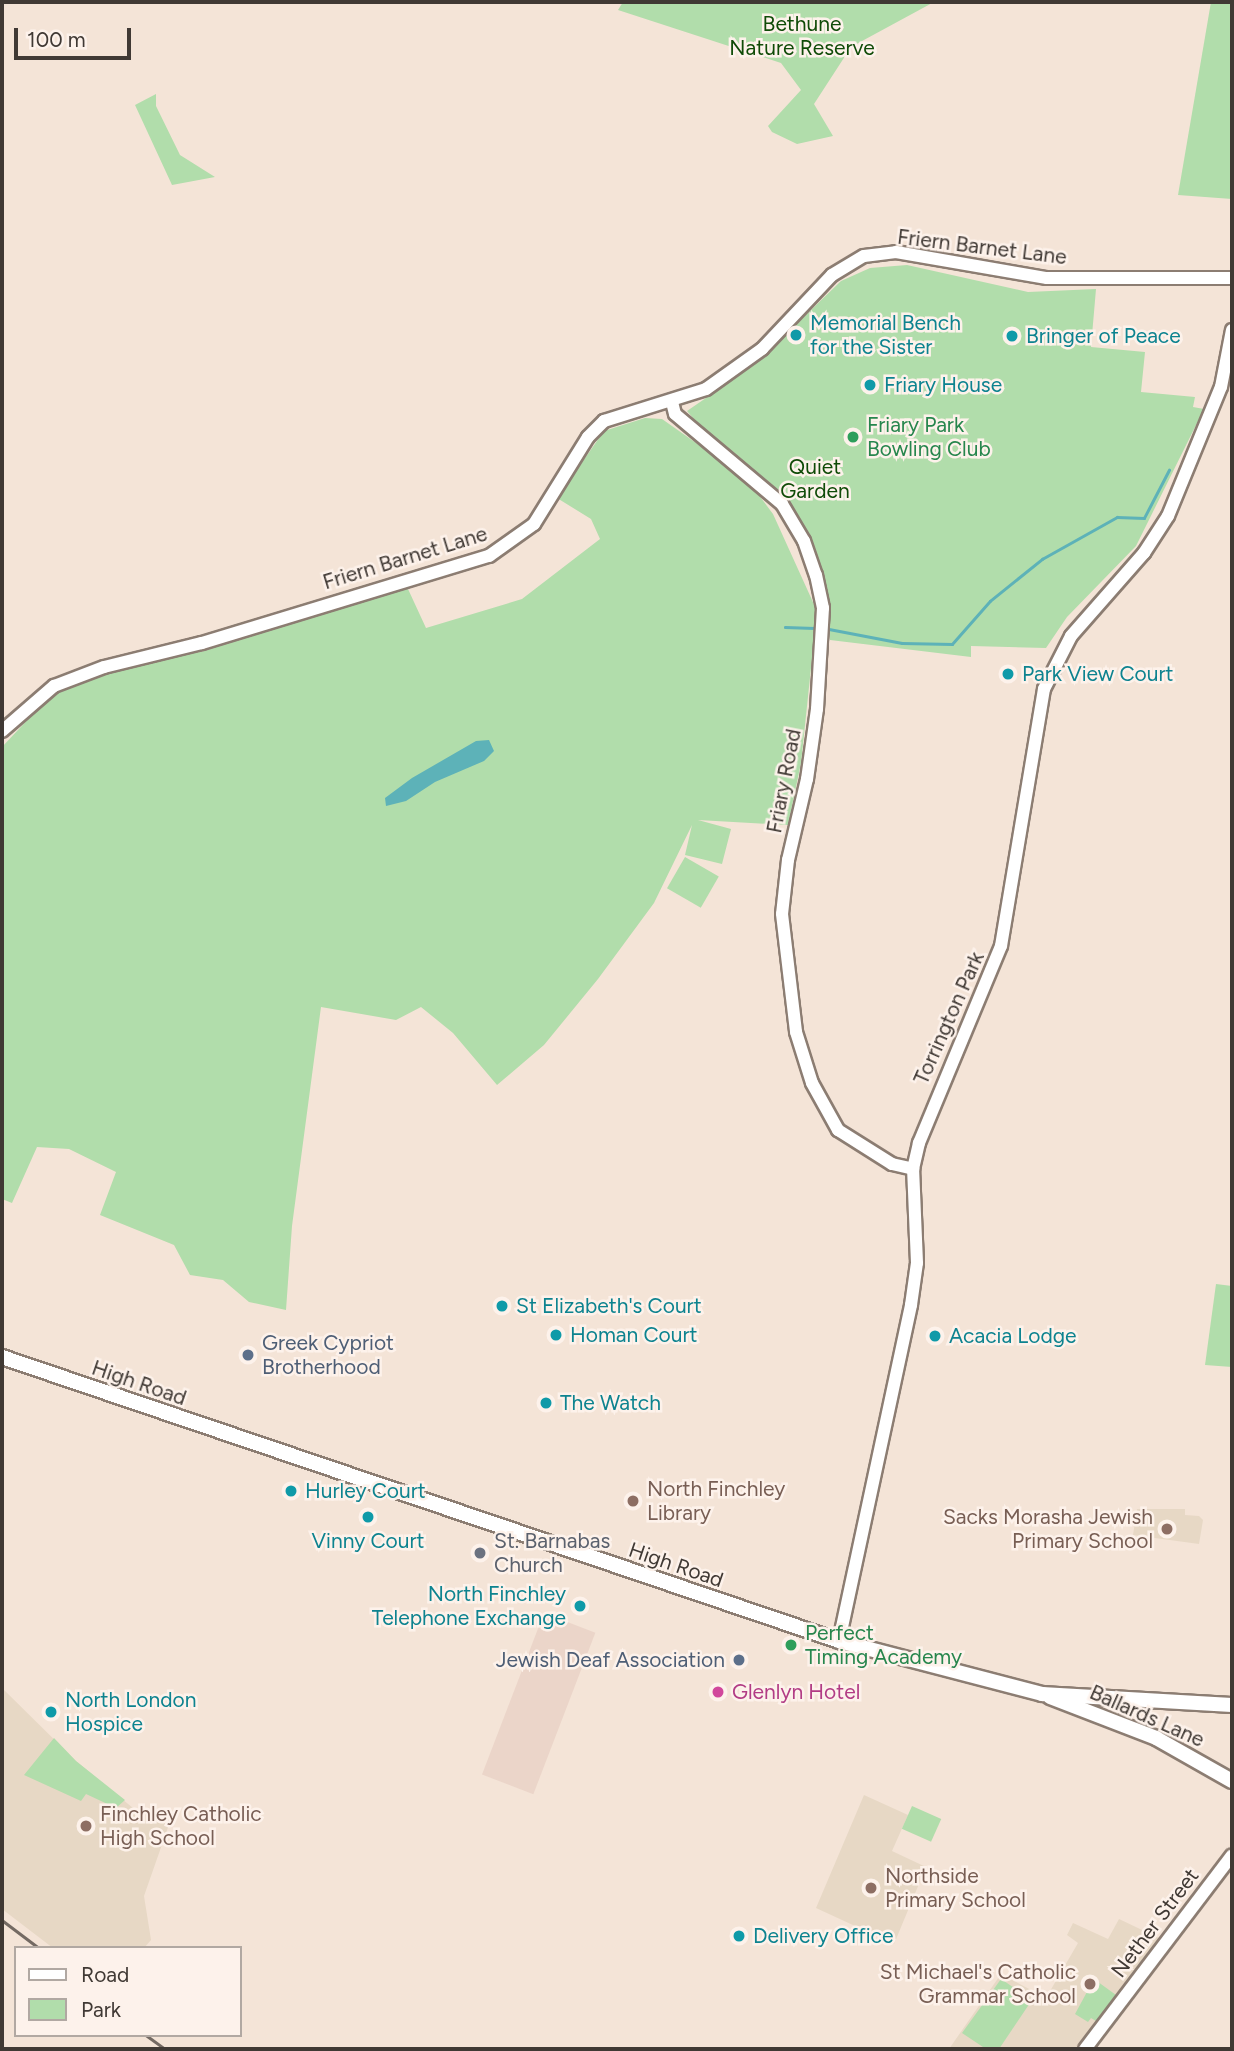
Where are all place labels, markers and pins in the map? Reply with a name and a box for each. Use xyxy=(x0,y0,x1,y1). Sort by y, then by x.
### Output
place label: Memorial Bench for the Sister xyxy=(810,310,961,360)
place label: Bringer of Peace xyxy=(1026,323,1181,349)
marker: Memorial Bench for the Sister xyxy=(788,327,804,343)
marker: Bringer of Peace xyxy=(1004,328,1020,344)
place label: Friary House xyxy=(884,372,1002,398)
marker: Friary House xyxy=(862,377,878,393)
place label: Friary Park Bowling Club xyxy=(867,412,991,462)
marker: Friary Park Bowling Club xyxy=(845,429,861,445)
place label: Park View Court xyxy=(1022,661,1173,687)
marker: Park View Court xyxy=(1000,666,1016,682)
place label: St Elizabeth's Court xyxy=(516,1293,702,1319)
marker: St Elizabeth's Court xyxy=(494,1298,510,1314)
place label: Homan Court xyxy=(570,1322,698,1348)
place label: Acacia Lodge xyxy=(949,1323,1076,1349)
marker: Homan Court xyxy=(548,1327,564,1343)
marker: Acacia Lodge xyxy=(927,1328,943,1344)
place label: Greek Cypriot Brotherhood xyxy=(262,1330,394,1380)
marker: Greek Cypriot Brotherhood xyxy=(240,1347,256,1363)
place label: The Watch xyxy=(560,1390,661,1416)
marker: The Watch xyxy=(538,1395,554,1411)
place label: North Finchley Library xyxy=(647,1476,785,1526)
place label: Hurley Court xyxy=(305,1478,426,1504)
marker: Hurley Court xyxy=(283,1483,299,1499)
marker: North Finchley Library xyxy=(625,1493,641,1509)
place label: Sacks Morasha Jewish Primary School xyxy=(943,1504,1153,1554)
marker: Vinny Court xyxy=(360,1509,376,1525)
marker: Sacks Morasha Jewish Primary School xyxy=(1159,1521,1175,1537)
place label: Vinny Court xyxy=(311,1528,425,1554)
place label: St. Barnabas Church xyxy=(494,1528,610,1578)
marker: St. Barnabas Church xyxy=(472,1545,488,1561)
place label: North Finchley Telephone Exchange xyxy=(372,1581,566,1631)
marker: North Finchley Telephone Exchange xyxy=(572,1598,588,1614)
place label: Perfect Timing Academy xyxy=(805,1620,962,1670)
marker: Perfect Timing Academy xyxy=(783,1637,799,1653)
place label: Jewish Deaf Association xyxy=(496,1647,725,1673)
marker: Jewish Deaf Association xyxy=(731,1652,747,1668)
place label: Glenlyn Hotel xyxy=(732,1679,860,1705)
marker: Glenlyn Hotel xyxy=(710,1684,726,1700)
place label: North London Hospice xyxy=(65,1687,196,1737)
marker: North London Hospice xyxy=(43,1704,59,1720)
place label: Finchley Catholic High School xyxy=(100,1801,262,1851)
marker: Finchley Catholic High School xyxy=(78,1818,94,1834)
place label: Northside Primary School xyxy=(885,1863,1026,1913)
marker: Northside Primary School xyxy=(863,1880,879,1896)
place label: Delivery Office xyxy=(753,1923,893,1949)
marker: Delivery Office xyxy=(731,1928,747,1944)
place label: St Michael's Catholic Grammar School xyxy=(880,1959,1076,2009)
marker: St Michael's Catholic Grammar School xyxy=(1082,1976,1098,1992)

